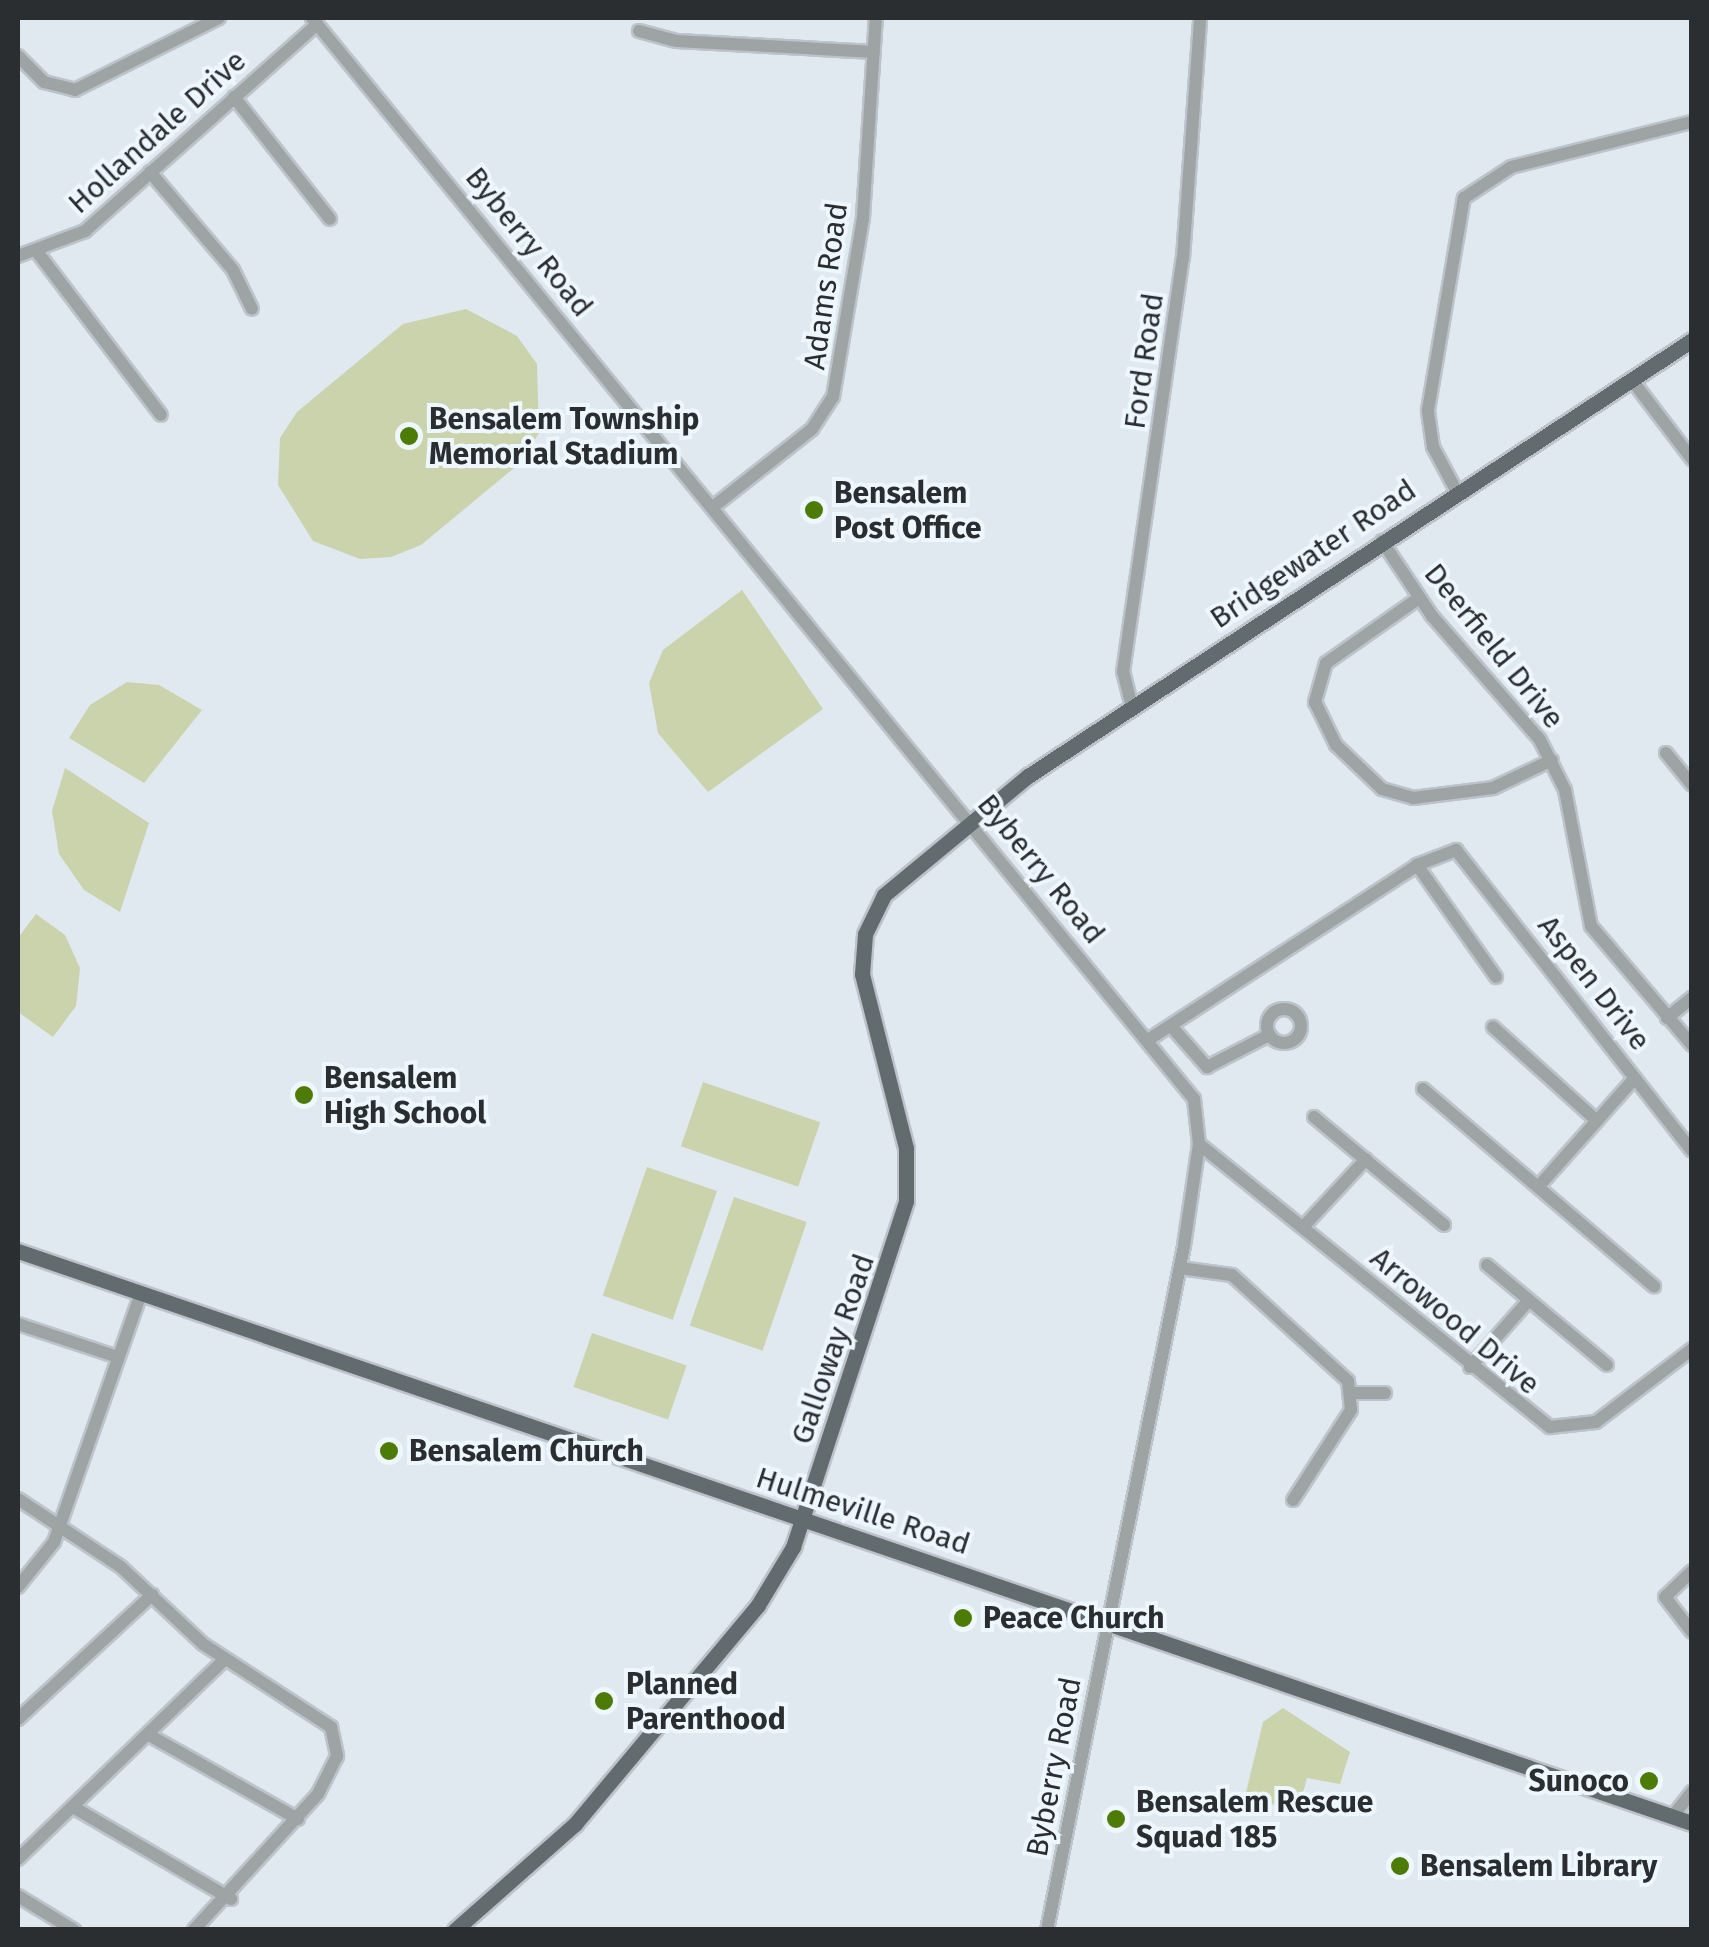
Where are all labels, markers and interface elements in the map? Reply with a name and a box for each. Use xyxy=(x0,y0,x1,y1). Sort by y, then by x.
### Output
street label: Hollandale Drive xyxy=(61,43,253,221)
street label: Byberry Road xyxy=(458,160,600,324)
street label: Adams Road xyxy=(796,200,856,372)
street label: Ford Road xyxy=(1117,291,1171,431)
place label: Bensalem Township Memorial Stadium xyxy=(429,401,700,472)
marker: Bensalem Township Memorial Stadium xyxy=(398,425,420,447)
street label: Bridgewater Road xyxy=(1203,472,1423,636)
place label: Bensalem Post Office xyxy=(834,475,982,546)
marker: Bensalem Post Office xyxy=(803,499,825,521)
street label: Deerfield Drive xyxy=(1416,556,1572,736)
street label: Byberry Road xyxy=(970,787,1112,951)
street label: Aspen Drive xyxy=(1530,908,1658,1058)
place label: Bensalem High School xyxy=(324,1060,486,1130)
marker: Bensalem High School xyxy=(293,1084,315,1106)
street label: Arrowood Drive xyxy=(1363,1240,1547,1402)
street label: Galloway Road xyxy=(784,1249,882,1449)
place label: Bensalem Church xyxy=(409,1433,644,1469)
marker: Bensalem Church xyxy=(378,1440,400,1462)
street label: Hulmeville Road xyxy=(752,1459,974,1563)
place label: Peace Church xyxy=(983,1600,1164,1636)
marker: Peace Church xyxy=(952,1607,974,1629)
place label: Planned Parenthood xyxy=(626,1666,786,1736)
street label: Byberry Road xyxy=(1019,1674,1089,1860)
marker: Planned Parenthood xyxy=(591,1688,617,1714)
place label: Sunoco xyxy=(1529,1763,1629,1799)
marker: Sunoco xyxy=(1638,1770,1660,1792)
place label: Bensalem Rescue Squad 185 xyxy=(1136,1784,1373,1854)
marker: Bensalem Rescue Squad 185 xyxy=(1105,1808,1127,1830)
place label: Bensalem Library xyxy=(1420,1848,1657,1884)
marker: Bensalem Library xyxy=(1389,1855,1411,1877)

